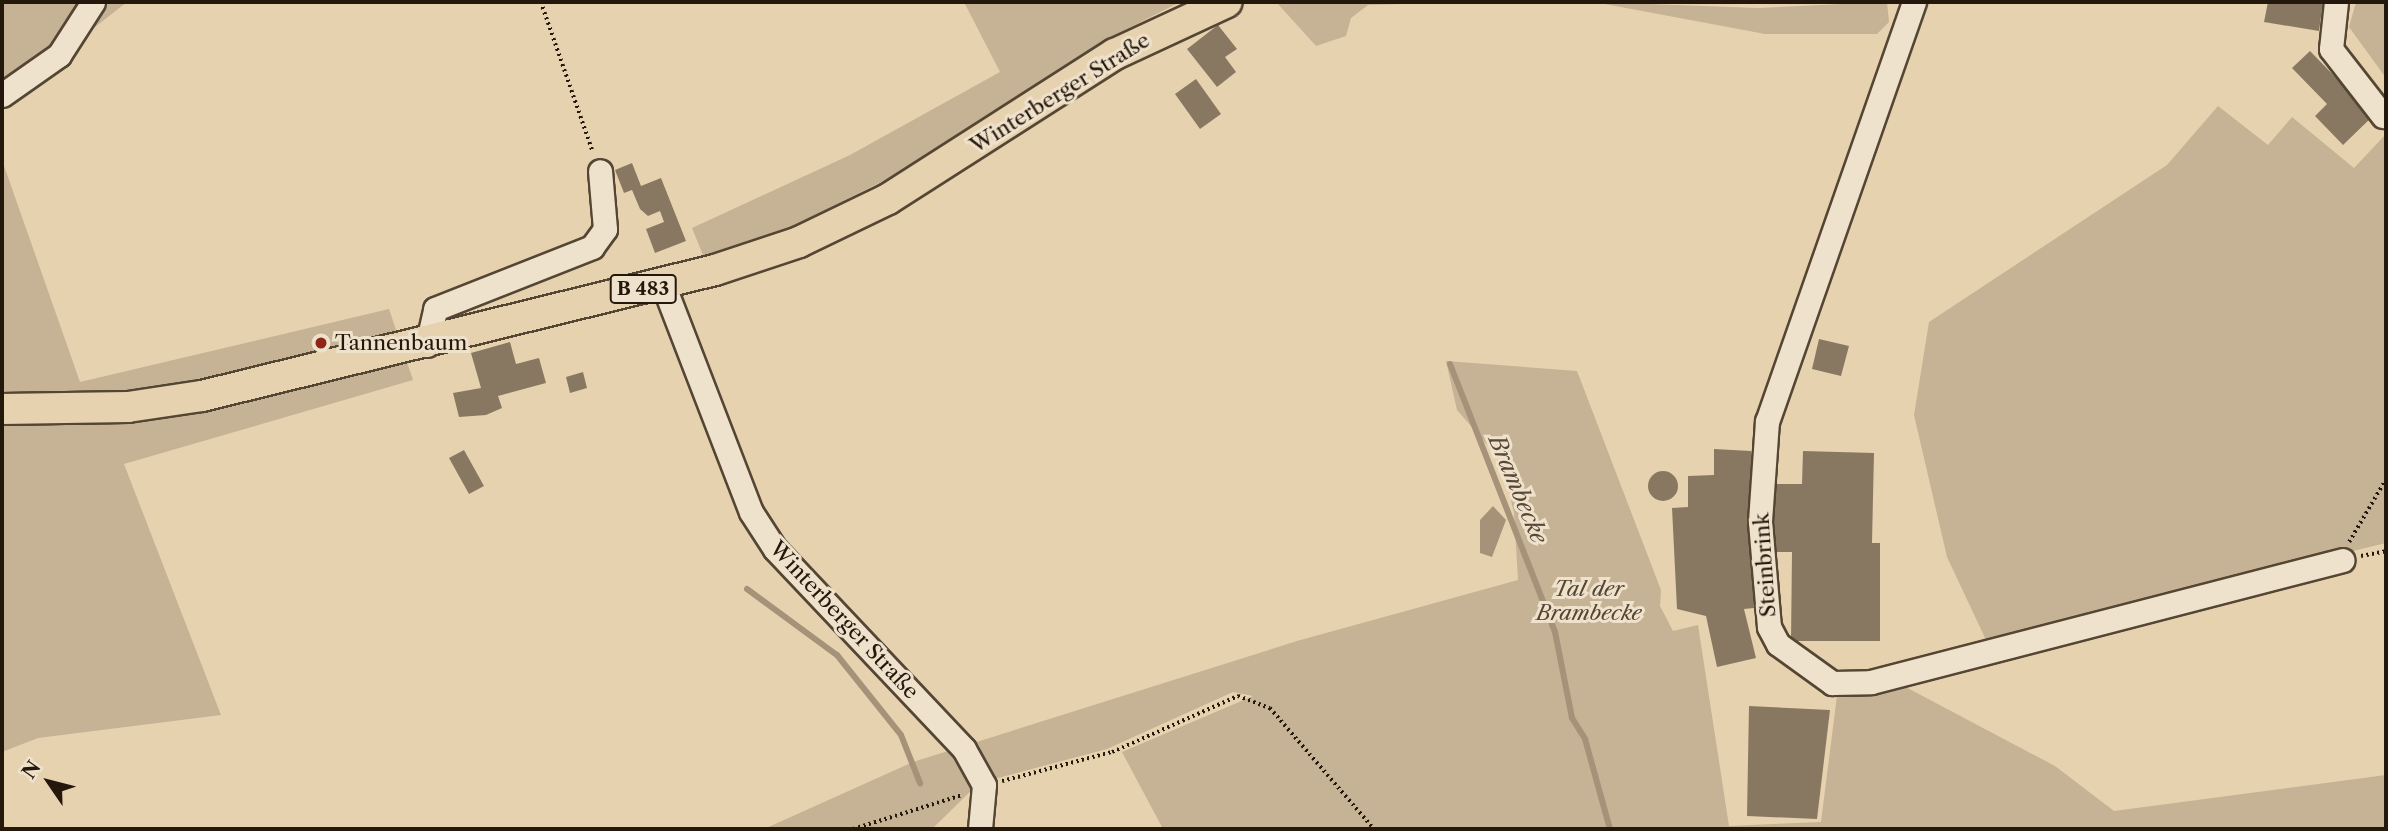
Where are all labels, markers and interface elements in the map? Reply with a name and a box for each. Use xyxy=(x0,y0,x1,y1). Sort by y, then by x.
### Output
street label: Winterberger Straße xyxy=(966,27,1154,159)
road number: B 483 xyxy=(608,274,678,304)
place label: Tannenbaum xyxy=(335,330,467,356)
marker: Tannenbaum xyxy=(313,335,329,351)
water label: Brambecke xyxy=(1483,431,1553,547)
street label: Steinbrink xyxy=(1749,512,1781,618)
street label: Winterberger Straße xyxy=(764,536,924,704)
park label: Tal der Brambecke xyxy=(1536,576,1642,626)
north arrow xyxy=(14,747,84,817)
text: N xyxy=(17,756,46,783)

